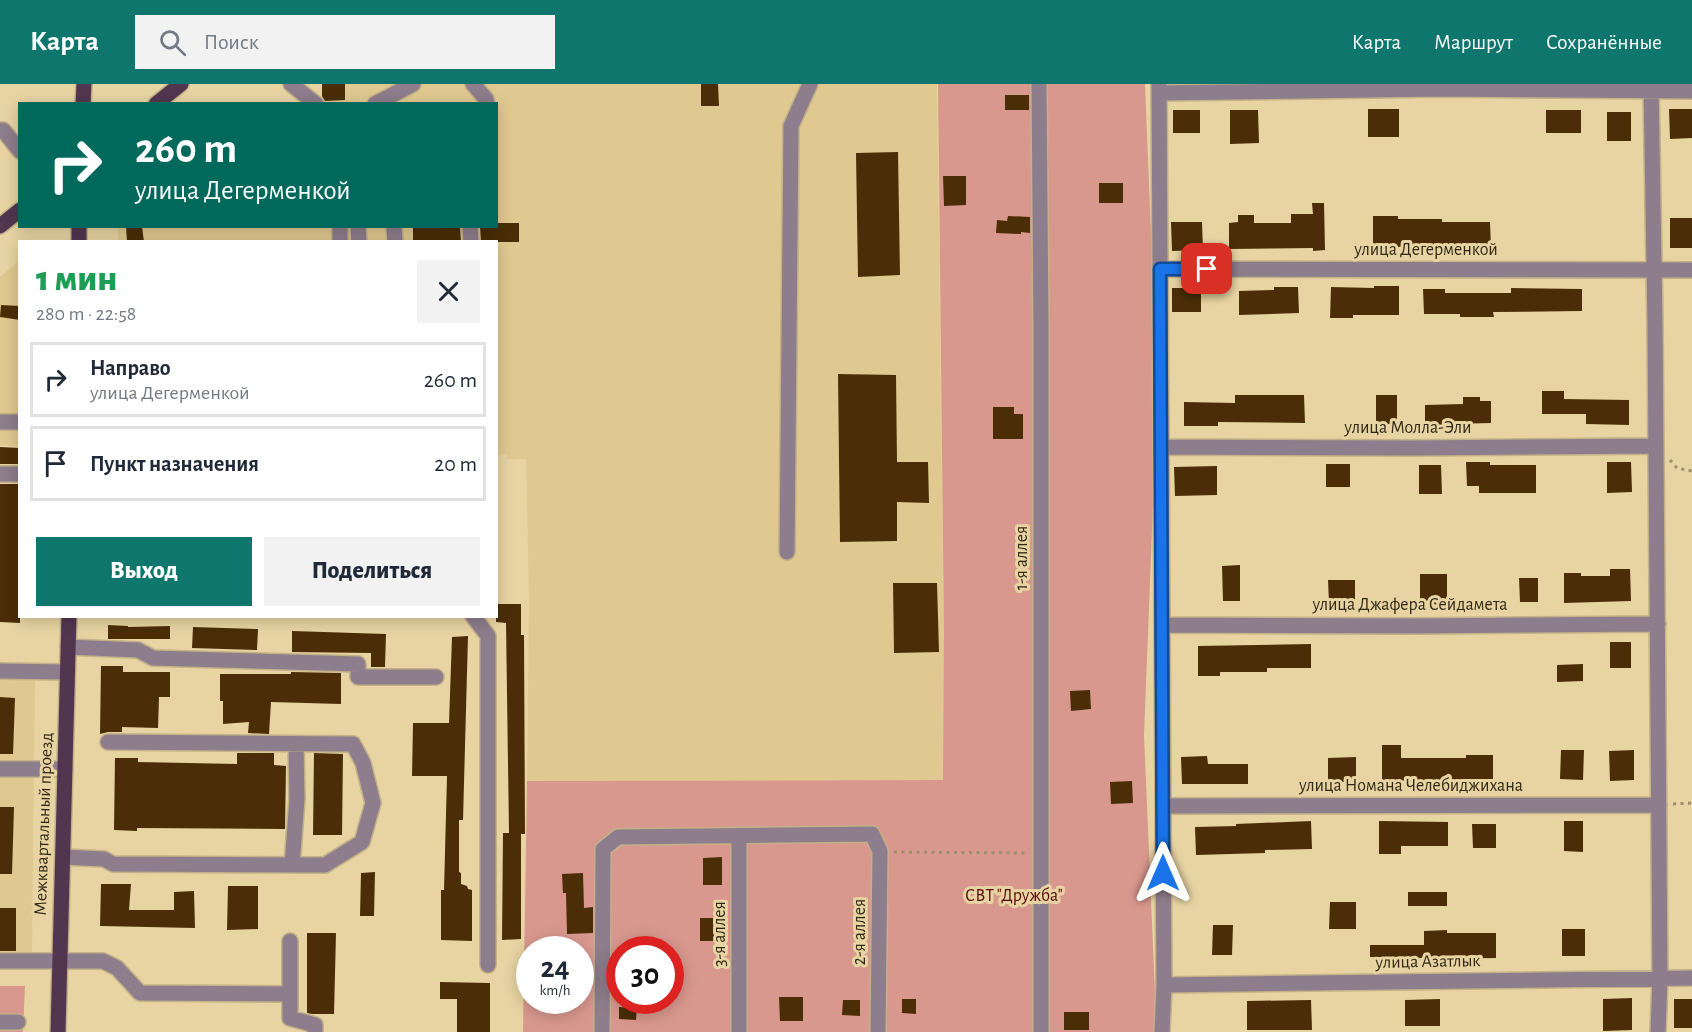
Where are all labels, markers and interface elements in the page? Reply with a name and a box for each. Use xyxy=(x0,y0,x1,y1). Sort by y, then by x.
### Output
search box xyxy=(135,15,555,69)
icon: search xyxy=(156,26,189,59)
text: Карта xyxy=(30,28,99,56)
text: Поиск xyxy=(204,31,259,53)
text: Карта xyxy=(1352,32,1401,53)
text: Маршрут xyxy=(1434,32,1513,53)
text: Сохранённые xyxy=(1546,32,1662,53)
icon: right xyxy=(36,126,114,204)
text: 260 m xyxy=(135,128,237,170)
text: улица Дегерменкой xyxy=(135,177,351,204)
street label: улица Дегерменкой xyxy=(1353,241,1498,259)
pin xyxy=(1181,243,1232,294)
icon: arrive xyxy=(1190,252,1223,285)
button: close xyxy=(417,260,480,323)
text: 1 мин xyxy=(36,261,118,297)
text: 280 m · 22:58 xyxy=(36,304,136,324)
text: Направо xyxy=(90,357,171,379)
icon: right xyxy=(39,363,72,396)
text: 260 m xyxy=(424,369,477,391)
text: улица Дегерменкой xyxy=(90,383,250,403)
street label: улица Молла-Эли xyxy=(1343,419,1472,437)
icon: arrive xyxy=(39,447,72,480)
text: Пункт назначения xyxy=(90,453,259,475)
text: 20 m xyxy=(434,453,477,475)
street label: 1-я аллея xyxy=(1013,526,1031,590)
button: Выход xyxy=(36,537,252,606)
button: Поделиться xyxy=(264,537,480,606)
street label: улица Джафера Сейдамета xyxy=(1311,596,1508,614)
street label: Межквартальный проезд xyxy=(32,732,56,916)
street label: улица Номана Челебиджихана xyxy=(1298,776,1523,795)
position arrow xyxy=(1131,841,1195,905)
park label: СВТ "Дружба" xyxy=(965,886,1063,905)
street label: 2-я аллея xyxy=(851,899,869,965)
street label: 3-я аллея xyxy=(711,901,729,967)
speed limit sign: 30 xyxy=(606,936,684,1014)
street label: улица Азатлык xyxy=(1374,952,1481,972)
text: 24 xyxy=(540,953,570,983)
text: km/h xyxy=(540,983,570,998)

